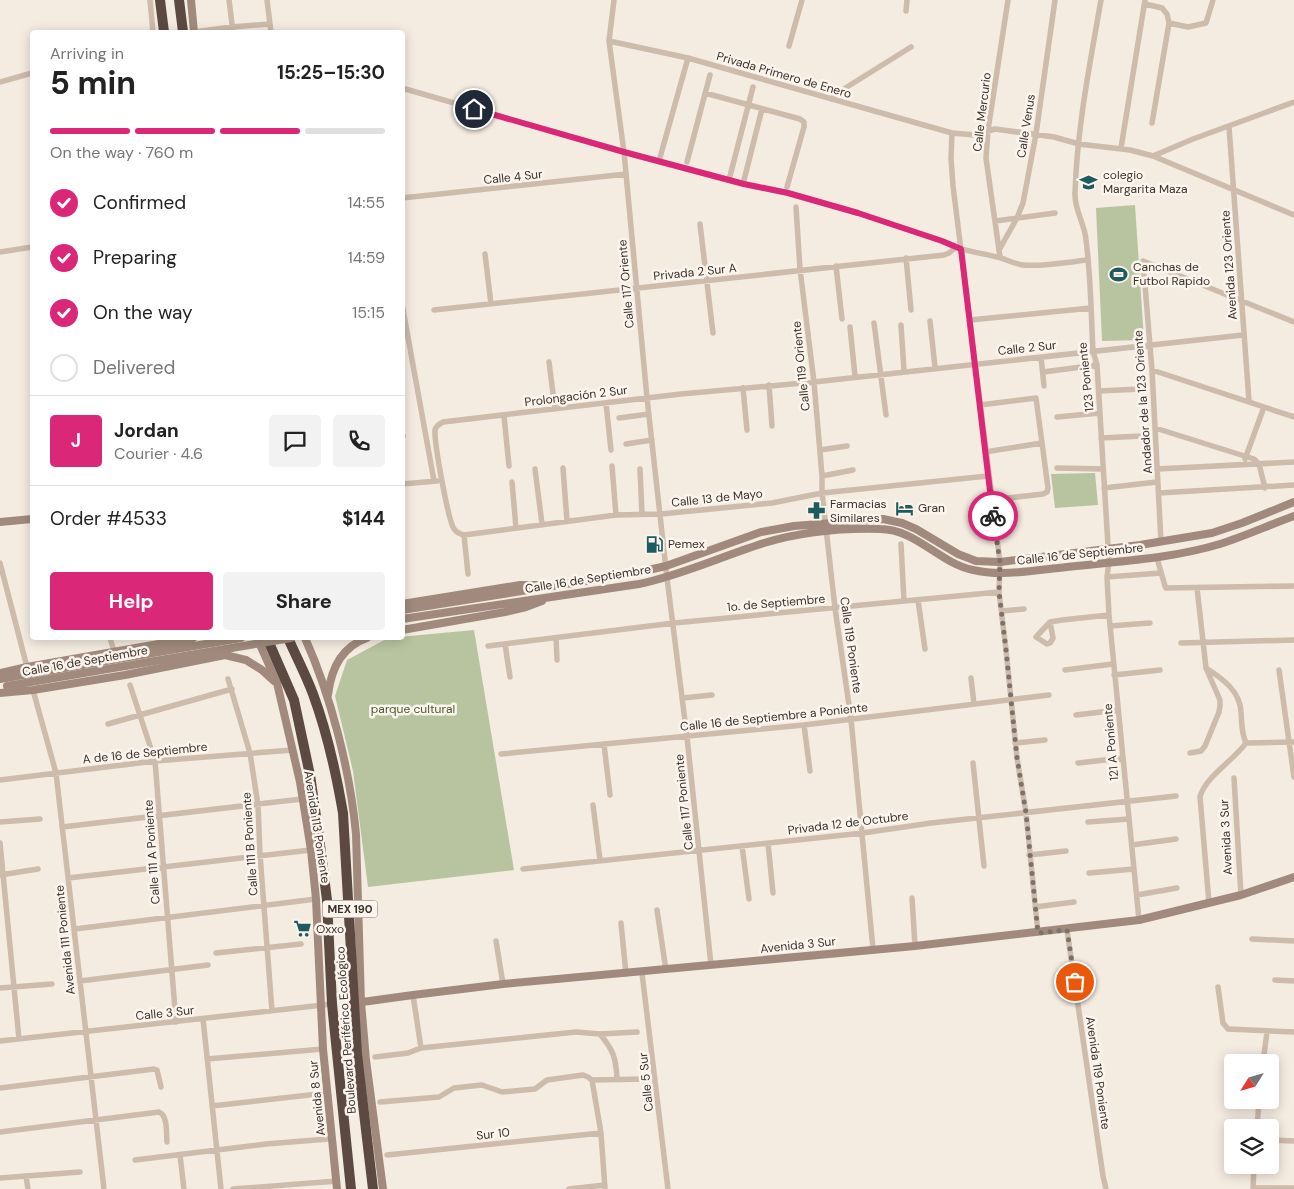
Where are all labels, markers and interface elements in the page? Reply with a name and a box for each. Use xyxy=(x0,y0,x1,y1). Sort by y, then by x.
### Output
text: Arriving in xyxy=(50,43,124,64)
street label: Privada Primero de Enero xyxy=(715,48,853,102)
text: 15:25–15:30 xyxy=(277,60,385,85)
text: 5 min xyxy=(50,62,136,104)
street label: Calle Mercurio xyxy=(969,71,995,153)
pin xyxy=(453,88,495,130)
street label: Calle Venus xyxy=(1013,93,1039,159)
icon: home xyxy=(460,95,488,123)
text: On the way · 760 m xyxy=(50,142,193,163)
street label: Calle 4 Sur xyxy=(483,166,544,188)
place label: colegio Margarita Maza xyxy=(1103,167,1188,197)
school or university icon: colegio Margarita Maza xyxy=(1079,172,1099,192)
icon: check xyxy=(50,189,78,217)
text: Confirmed xyxy=(93,190,186,215)
text: 14:55 xyxy=(348,192,385,213)
street label: Avenida 123 Oriente xyxy=(1217,209,1241,320)
street label: Calle 117 Oriente xyxy=(614,239,638,329)
icon: check xyxy=(50,244,78,272)
text: Preparing xyxy=(93,245,177,270)
text: 14:59 xyxy=(348,247,385,268)
place label: Canchas de Futbol Rapido xyxy=(1133,259,1210,289)
street label: Privada 2 Sur A xyxy=(653,260,737,284)
sports icon: Canchas de Futbol Rapido xyxy=(1109,264,1129,284)
icon: check xyxy=(50,299,78,327)
text: On the way xyxy=(93,300,193,325)
text: 15:15 xyxy=(352,302,385,323)
street label: Calle 119 Oriente xyxy=(788,320,814,412)
street label: Andador de la 123 Oriente xyxy=(1130,330,1156,474)
street label: Calle 2 Sur xyxy=(997,337,1058,359)
street label: 123 Poniente xyxy=(1074,341,1098,412)
text: Delivered xyxy=(93,355,175,380)
street label: Prolongación 2 Sur xyxy=(524,382,629,410)
button: chat xyxy=(269,415,321,467)
button: phone xyxy=(333,415,385,467)
text: Jordan xyxy=(114,418,179,443)
text: J xyxy=(71,428,81,453)
text: Courier · 4.6 xyxy=(114,443,203,464)
street label: Calle 13 de Mayo xyxy=(671,485,763,511)
courier xyxy=(968,491,1018,541)
place label: Farmacias Similares xyxy=(830,496,887,526)
hotel icon: Gran xyxy=(894,498,914,518)
place label: Gran xyxy=(918,500,945,516)
pharmacy icon: Farmacias Similares xyxy=(806,501,826,521)
icon: bike xyxy=(979,502,1007,530)
text: Order #4533 xyxy=(50,506,167,531)
text: $144 xyxy=(342,506,385,531)
fuel station icon: Pemex xyxy=(644,534,664,554)
place label: Pemex xyxy=(668,536,705,552)
street label: Calle 16 de Septiembre xyxy=(1016,539,1144,569)
street label: Calle 16 de Septiembre xyxy=(524,561,652,597)
button: Help xyxy=(50,572,213,630)
button: Share xyxy=(223,572,385,630)
street label: 1o. de Septiembre xyxy=(726,591,826,615)
street label: Calle 119 Poniente xyxy=(836,596,866,694)
street label: Calle 16 de Septiembre xyxy=(21,642,149,680)
street label: Calle 16 de Septiembre a Poniente xyxy=(679,699,869,735)
park label: parque cultural xyxy=(371,701,455,717)
street label: 121 A Poniente xyxy=(1100,703,1122,781)
street label: A de 16 de Septiembre xyxy=(82,738,208,768)
street label: Calle 117 Poniente xyxy=(671,753,697,851)
street label: Avenida 113 Poniente xyxy=(300,770,334,884)
street label: Calle 111 B Poniente xyxy=(238,791,262,896)
street label: Avenida 3 Sur xyxy=(1216,798,1236,875)
street label: Calle 111 A Poniente xyxy=(140,799,164,905)
street label: Privada 12 de Octubre xyxy=(787,808,909,838)
street label: Avenida 111 Poniente xyxy=(51,884,79,996)
road number: MEX 190 xyxy=(322,901,378,918)
supermarket icon: Oxxo xyxy=(292,919,312,939)
place label: Oxxo xyxy=(316,921,344,937)
street label: Avenida 3 Sur xyxy=(759,933,837,957)
street label: Boulevard Periférico Ecológico xyxy=(332,946,360,1114)
pin xyxy=(1054,961,1096,1003)
icon: bag xyxy=(1061,968,1089,996)
street label: Calle 3 Sur xyxy=(135,1002,196,1024)
street label: Avenida 119 Poniente xyxy=(1082,1015,1114,1131)
street label: Calle 5 Sur xyxy=(635,1051,657,1112)
north arrow xyxy=(1224,1054,1279,1109)
map controls xyxy=(1224,1054,1279,1174)
street label: Avenida 8 Sur xyxy=(305,1059,329,1137)
button: layers xyxy=(1224,1119,1279,1174)
street label: Sur 10 xyxy=(476,1124,510,1144)

